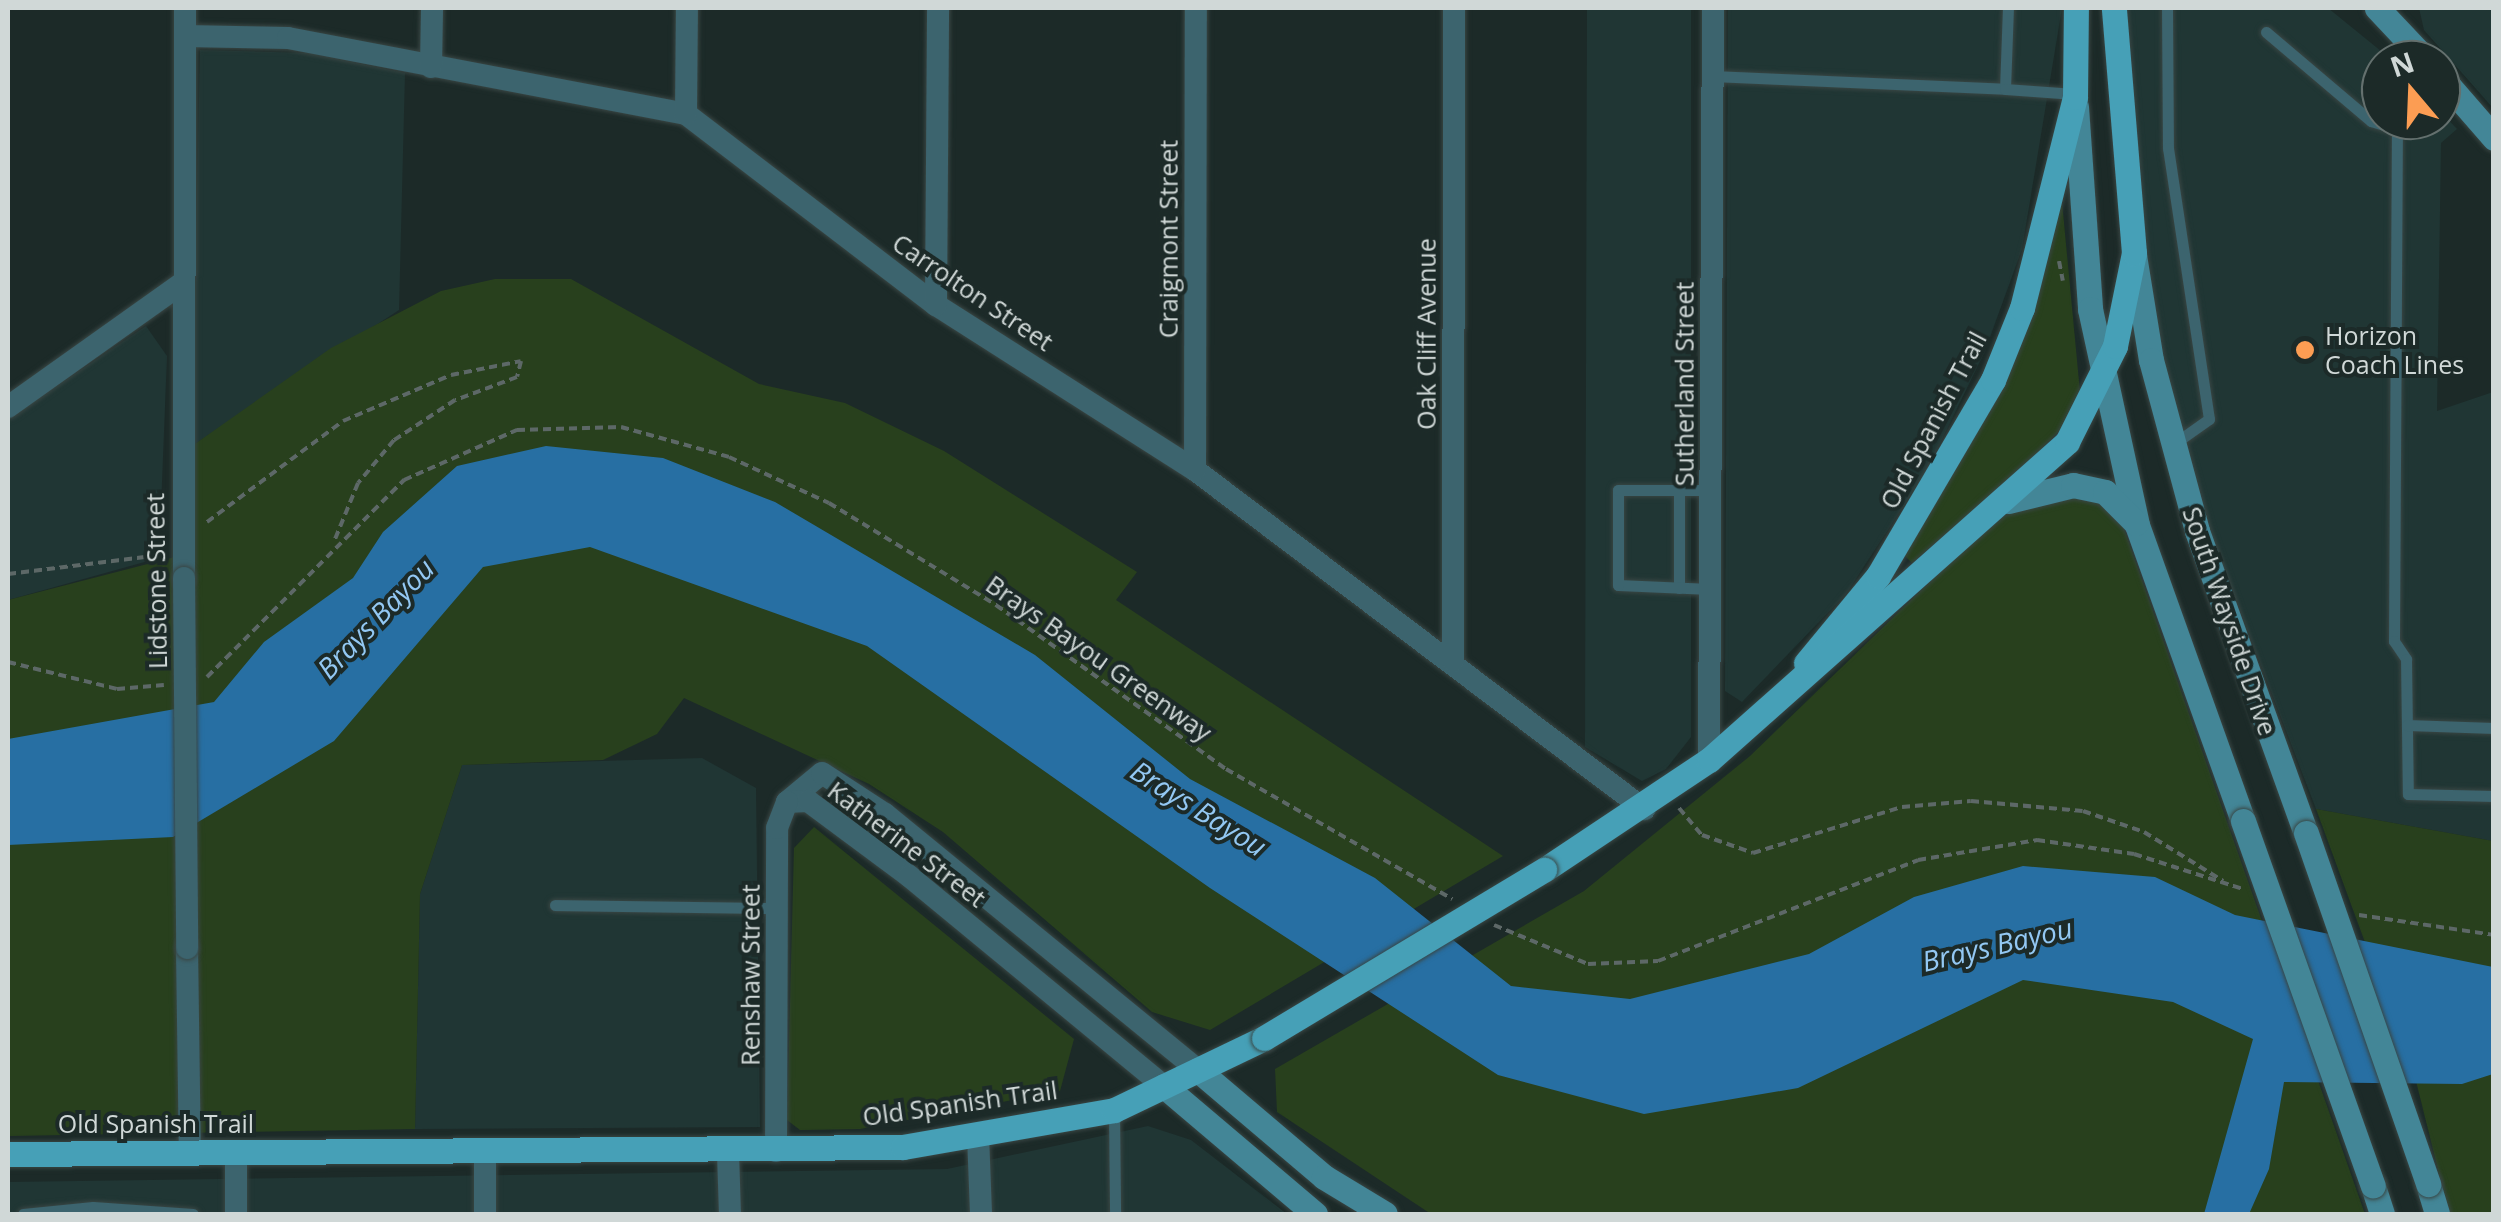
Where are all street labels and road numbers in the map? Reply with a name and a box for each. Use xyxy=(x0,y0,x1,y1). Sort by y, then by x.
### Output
street label: Craigmont Street xyxy=(1153,140,1183,338)
street label: Carrolton Street xyxy=(887,227,1059,357)
street label: Oak Cliff Avenue xyxy=(1411,238,1441,430)
street label: Sutherland Street xyxy=(1669,282,1699,486)
street label: Old Spanish Trail xyxy=(1874,326,1992,514)
street label: Lidstone Street xyxy=(139,493,173,669)
street label: South Wayside Drive xyxy=(2177,503,2283,739)
street label: Brays Bayou Greenway xyxy=(981,569,1217,747)
street label: Katherine Street xyxy=(822,775,992,913)
street label: Renshaw Street xyxy=(735,884,765,1066)
street label: Old Spanish Trail xyxy=(861,1074,1059,1132)
street label: Old Spanish Trail xyxy=(58,1108,254,1138)

